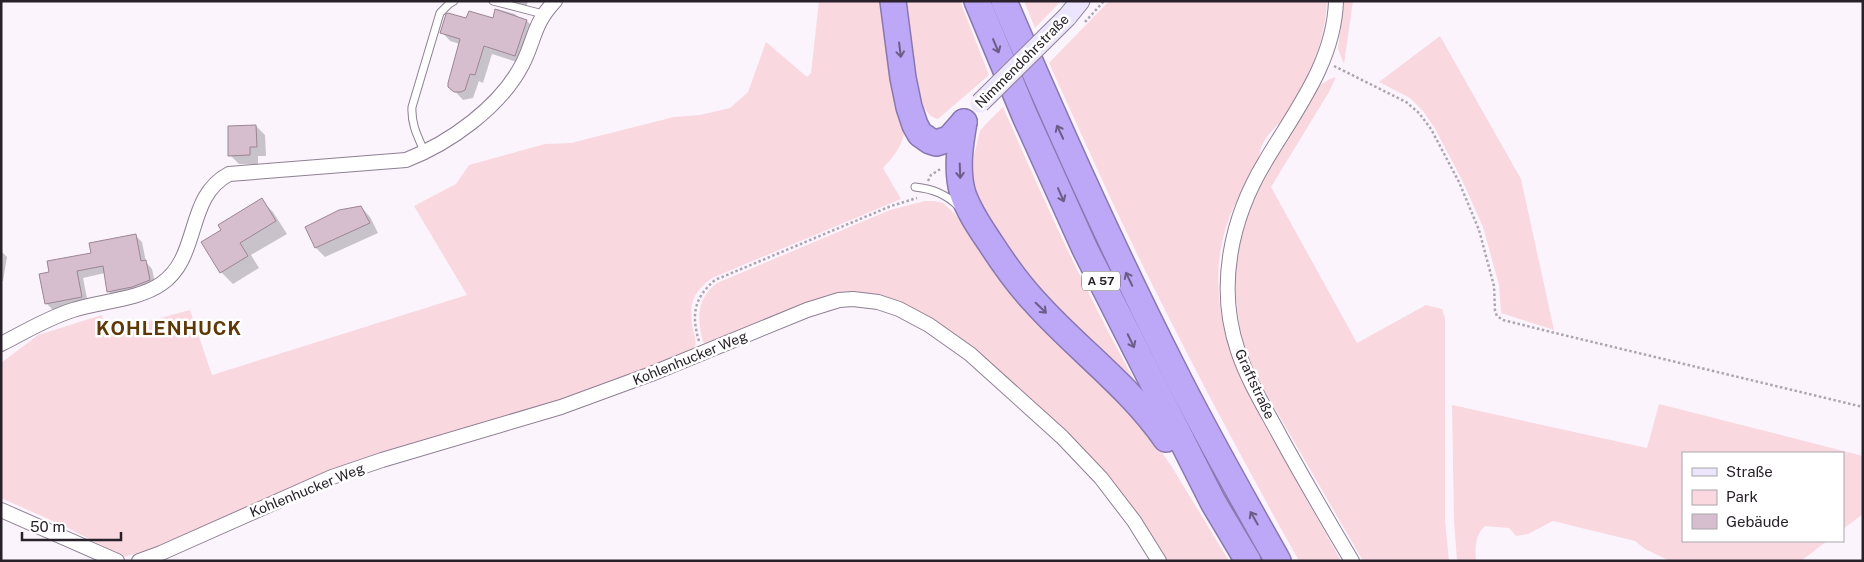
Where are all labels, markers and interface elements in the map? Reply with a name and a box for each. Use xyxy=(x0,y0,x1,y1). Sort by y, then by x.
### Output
street label: Nimmendohrstraße xyxy=(972,11,1072,111)
one-way arrow xyxy=(991,38,1001,53)
one-way arrow xyxy=(895,41,905,57)
one-way arrow xyxy=(1055,124,1065,139)
one-way arrow xyxy=(956,162,965,178)
one-way arrow xyxy=(1056,187,1066,202)
road number: A 57 xyxy=(1082,272,1120,290)
one-way arrow xyxy=(1124,272,1133,287)
one-way arrow xyxy=(1035,302,1047,314)
district label: KOHLENHUCK xyxy=(96,317,242,339)
street label: Kohlenhucker Weg xyxy=(630,328,750,388)
one-way arrow xyxy=(1126,334,1136,349)
street label: Graftstraße xyxy=(1232,347,1278,421)
legend xyxy=(1682,452,1844,542)
street label: Kohlenhucker Weg xyxy=(247,460,367,520)
text: Straße xyxy=(1726,463,1773,480)
text: Park xyxy=(1726,488,1758,505)
scale bar xyxy=(22,510,121,542)
one-way arrow xyxy=(1249,511,1259,526)
text: Gebäude xyxy=(1726,513,1789,530)
text: 50 m xyxy=(30,518,65,535)

